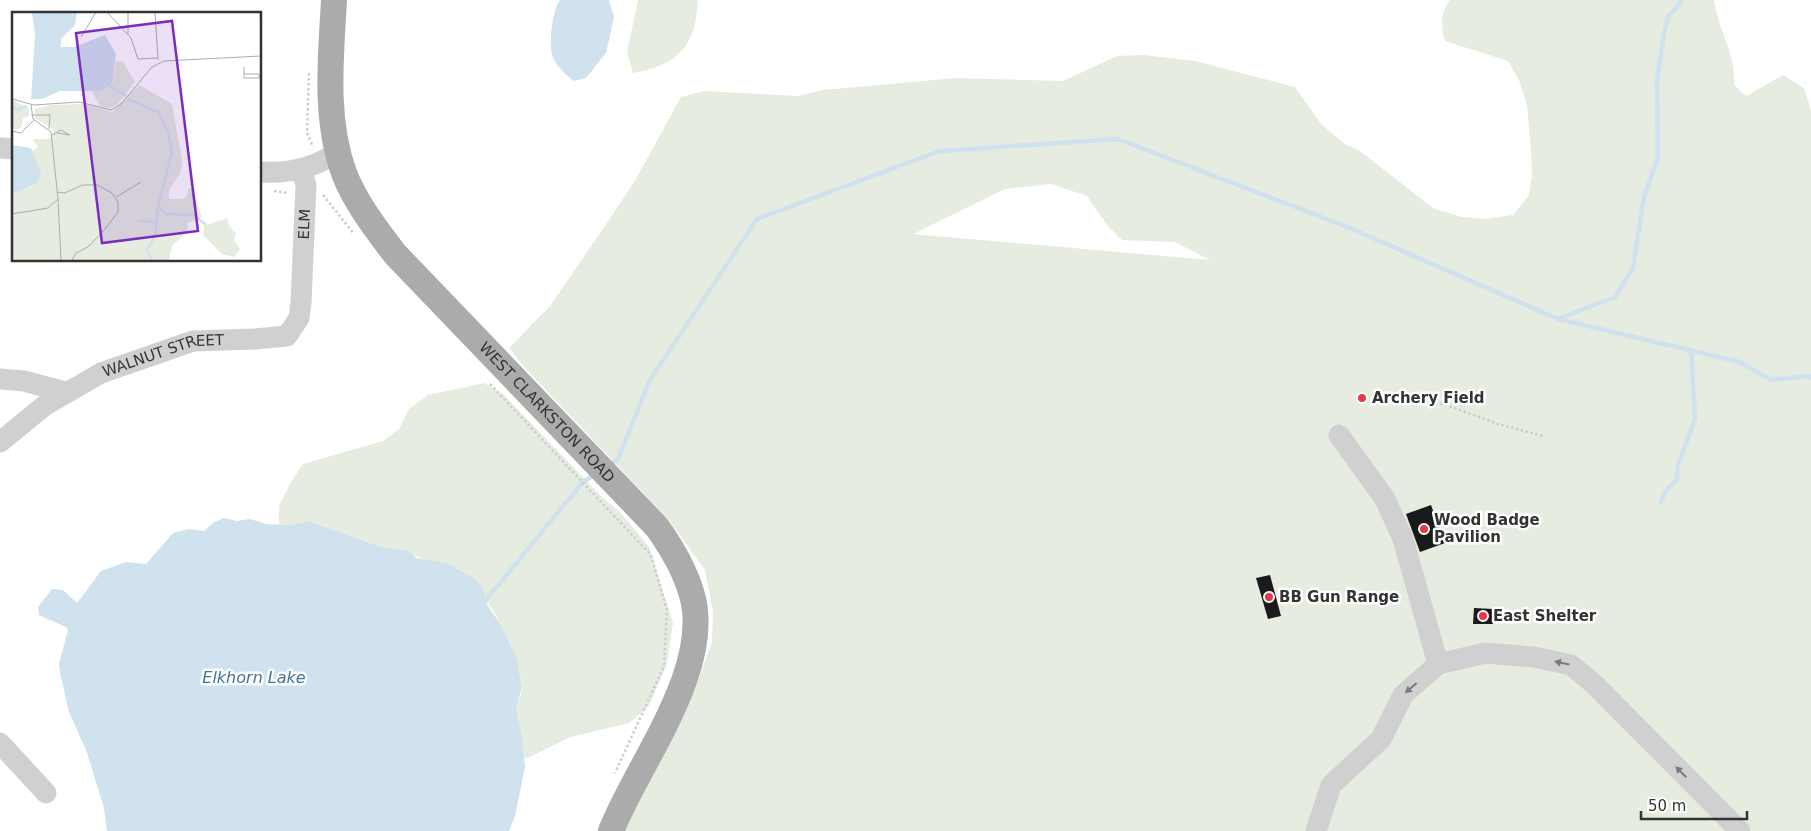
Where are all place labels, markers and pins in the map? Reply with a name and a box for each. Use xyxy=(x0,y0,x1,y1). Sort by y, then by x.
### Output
place label: Archery Field xyxy=(1372,389,1485,407)
marker: Archery Field xyxy=(1356,392,1368,404)
place label: Wood Badge Pavilion xyxy=(1434,511,1540,546)
marker: Wood Badge Pavilion xyxy=(1418,523,1430,535)
place label: BB Gun Range xyxy=(1279,588,1399,606)
marker: BB Gun Range xyxy=(1263,591,1275,603)
place label: East Shelter xyxy=(1493,607,1597,625)
marker: East Shelter xyxy=(1477,610,1489,622)

